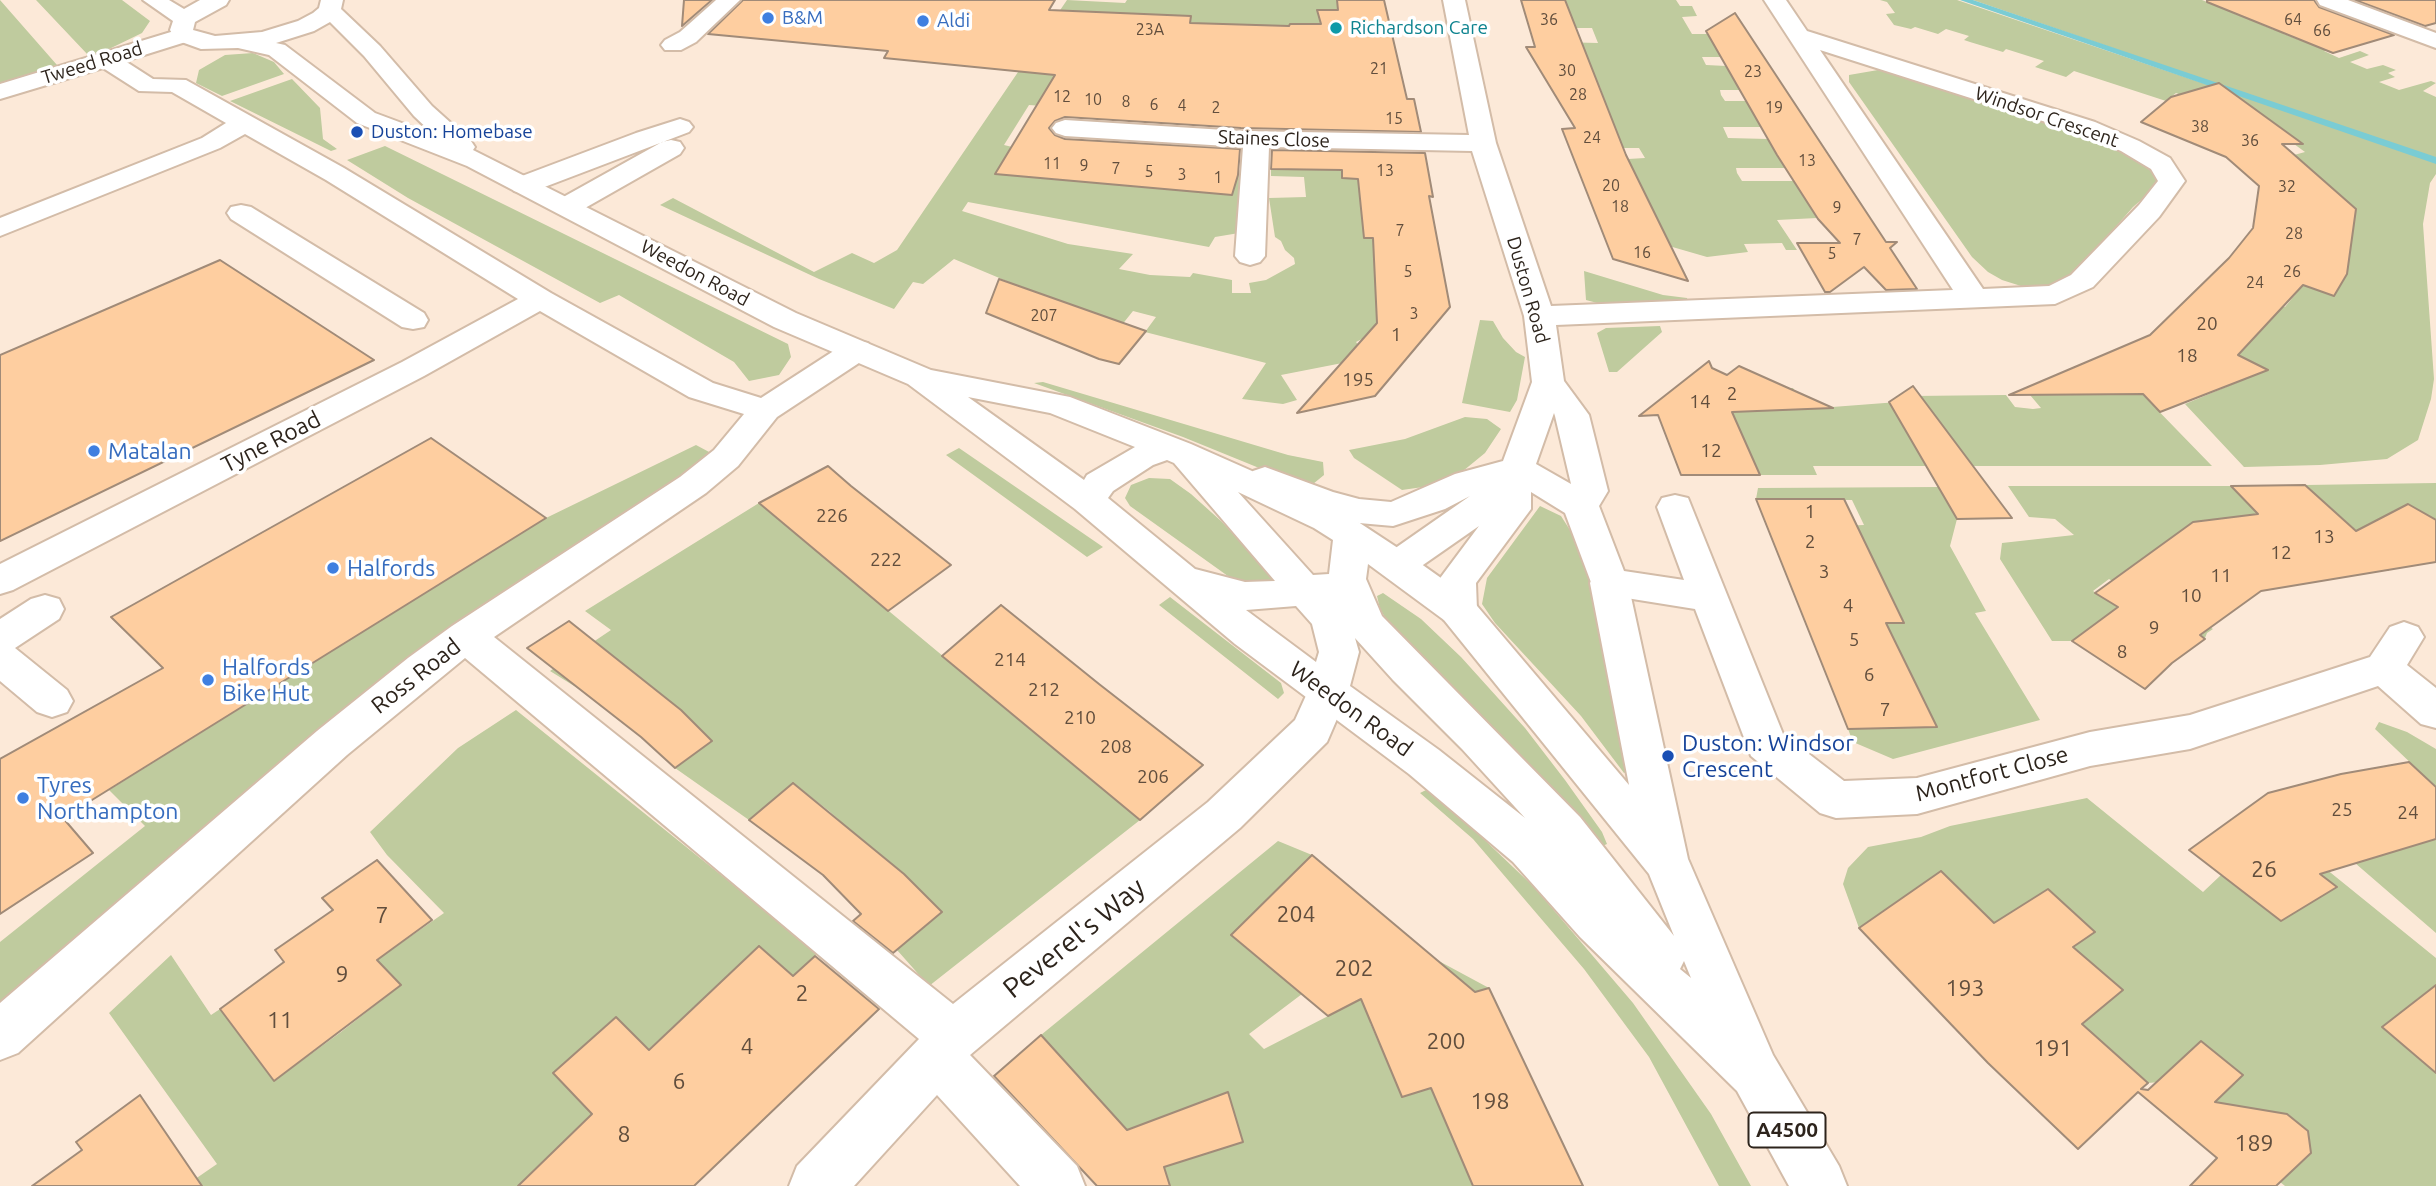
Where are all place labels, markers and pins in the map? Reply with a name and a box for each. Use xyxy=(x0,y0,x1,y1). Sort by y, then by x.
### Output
place label: B&M xyxy=(782,7,823,29)
marker: B&M xyxy=(760,10,776,26)
place label: Aldi xyxy=(937,10,970,32)
marker: Aldi xyxy=(915,13,931,29)
place label: Richardson Care xyxy=(1350,17,1488,39)
marker: Richardson Care xyxy=(1328,20,1344,36)
place label: Duston: Homebase xyxy=(371,121,533,143)
marker: Duston: Homebase xyxy=(349,124,365,140)
place label: Matalan xyxy=(108,437,192,465)
marker: Matalan xyxy=(86,443,102,459)
place label: Halfords xyxy=(347,554,435,582)
marker: Halfords xyxy=(325,560,341,576)
place label: Halfords Bike Hut xyxy=(222,653,310,707)
marker: Halfords Bike Hut xyxy=(200,672,216,688)
place label: Duston: Windsor Crescent xyxy=(1682,729,1854,783)
marker: Duston: Windsor Crescent xyxy=(1660,748,1676,764)
place label: Tyres Northampton xyxy=(37,771,178,825)
marker: Tyres Northampton xyxy=(15,790,31,806)

